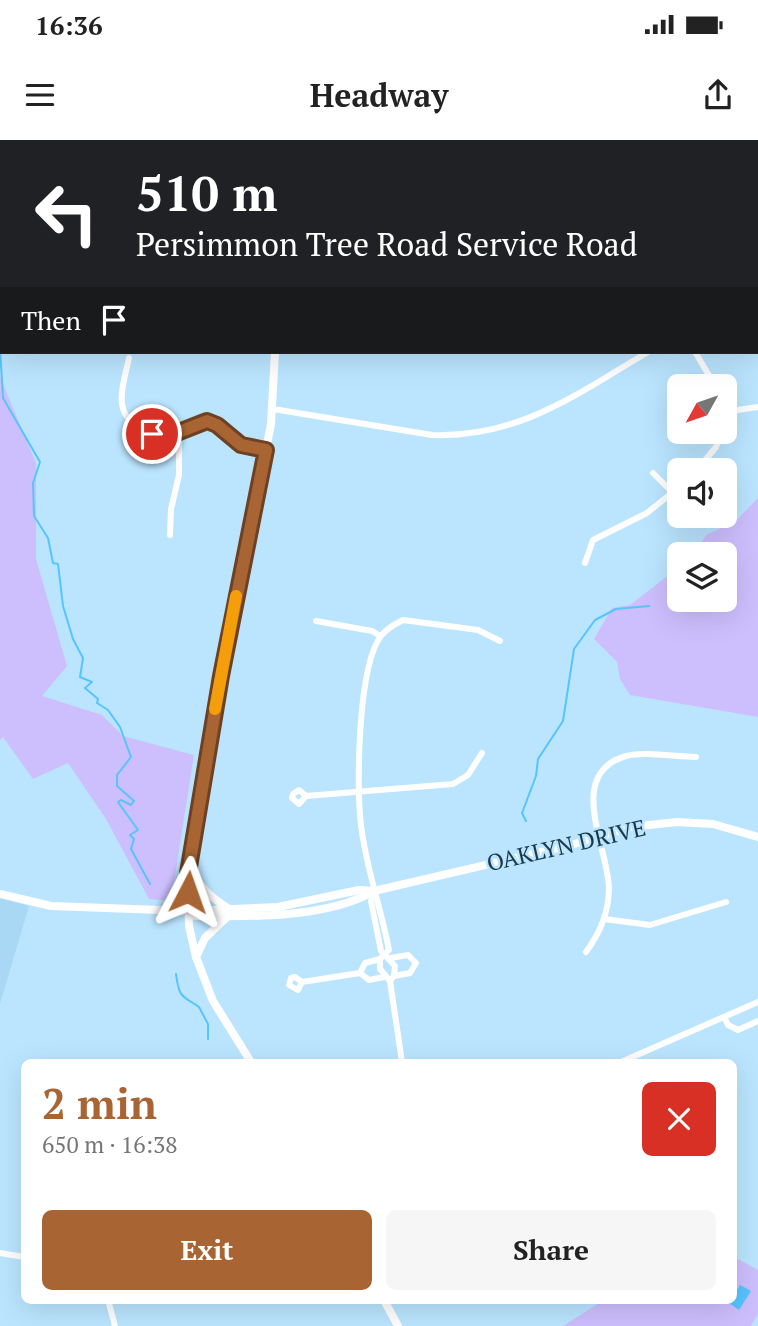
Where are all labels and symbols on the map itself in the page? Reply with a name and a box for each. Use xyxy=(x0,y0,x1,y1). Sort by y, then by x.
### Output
north arrow xyxy=(667,374,737,444)
pin xyxy=(122,404,182,464)
street label: OAKLYN DRIVE xyxy=(483,812,649,878)
position arrow xyxy=(151,855,225,929)

